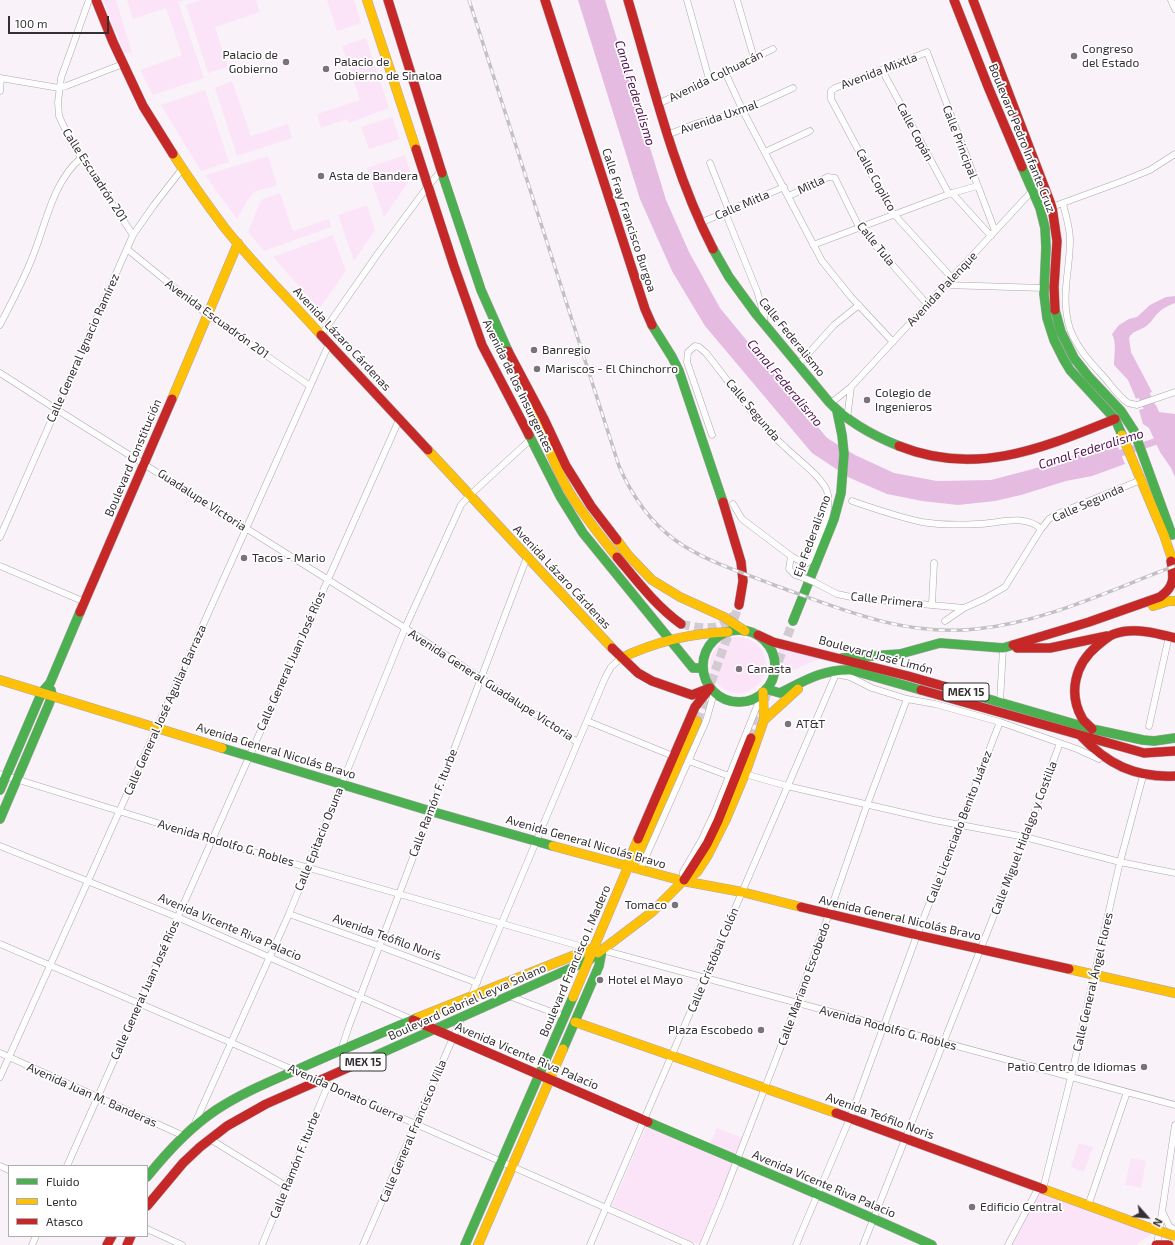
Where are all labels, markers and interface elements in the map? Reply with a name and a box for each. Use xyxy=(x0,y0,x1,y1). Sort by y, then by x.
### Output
scale bar xyxy=(10,8,111,34)
text: 100 m xyxy=(15,16,47,30)
water label: Canal Federalismo xyxy=(612,38,658,148)
place label: Congreso del Estado xyxy=(1082,42,1139,70)
street label: Avenida Colhuacán xyxy=(667,47,765,105)
place label: Palacio de Gobierno xyxy=(223,48,278,76)
street label: Avenida Mixtla xyxy=(839,50,919,92)
marker: Congreso del Estado xyxy=(1069,51,1079,61)
place label: Palacio de Gobierno de Sinaloa xyxy=(334,55,442,83)
marker: Palacio de Gobierno xyxy=(281,57,291,67)
street label: Boulevard Pedro Infante Cruz xyxy=(986,61,1058,215)
marker: Palacio de Gobierno de Sinaloa xyxy=(321,64,331,74)
street label: Avenida Uxmal xyxy=(678,97,760,137)
street label: Calle Copán xyxy=(894,100,936,164)
street label: Calle Principal xyxy=(939,103,981,181)
street label: Calle Escuadrón 201 xyxy=(59,126,131,224)
street label: Calle Fray Francisco Burgoa xyxy=(599,146,659,294)
street label: Calle Copilco xyxy=(853,146,899,214)
place label: Asta de Bandera xyxy=(329,169,418,183)
marker: Asta de Bandera xyxy=(316,171,326,181)
street label: Mitla xyxy=(795,173,827,197)
street label: Calle Mitla xyxy=(713,187,771,223)
street label: Calle Tula xyxy=(854,219,898,269)
street label: Avenida Palenque xyxy=(904,249,980,329)
street label: Calle General Ignacio Ramírez xyxy=(44,271,122,425)
street label: Avenida Escuadrón 201 xyxy=(162,276,272,362)
street label: Avenida Lázaro Cárdenas xyxy=(290,284,394,394)
street label: Calle Federalismo xyxy=(756,295,828,379)
street label: Avenida de los Insurgentes xyxy=(479,317,557,455)
water label: Canal Federalismo xyxy=(744,336,826,430)
place label: Banregio xyxy=(542,343,591,357)
marker: Banregio xyxy=(529,345,539,355)
place label: Mariscos - El Chinchorro xyxy=(545,362,678,376)
marker: Mariscos - El Chinchorro xyxy=(532,364,542,374)
street label: Calle Segunda xyxy=(723,376,783,444)
place label: Colegio de Ingenieros xyxy=(875,386,932,414)
marker: Colegio de Ingenieros xyxy=(862,395,872,405)
street label: Boulevard Constitución xyxy=(102,397,164,519)
water label: Canal Federalismo xyxy=(1036,426,1146,472)
street label: Guadalupe Victoria xyxy=(155,466,249,534)
street label: Calle Segunda xyxy=(1050,481,1126,525)
street label: Eje Federalismo xyxy=(790,493,834,579)
street label: Avenida Lázaro Cárdenas xyxy=(510,522,614,632)
place label: Tacos - Mario xyxy=(252,551,326,565)
marker: Tacos - Mario xyxy=(239,553,249,563)
street label: Calle General Juan José Ríos xyxy=(254,589,328,733)
street label: Calle Primera xyxy=(850,589,924,611)
street label: Calle General José Aguilar Barraza xyxy=(121,622,209,798)
street label: Avenida General Guadalupe Victoria xyxy=(406,626,576,744)
street label: Boulevard José Limón xyxy=(817,633,935,677)
place label: Canasta xyxy=(747,662,791,676)
marker: Canasta xyxy=(734,664,744,674)
road number: MEX 15 xyxy=(943,683,989,701)
place label: AT&T xyxy=(796,717,825,731)
marker: AT&T xyxy=(783,719,793,729)
street label: Avenida General Nicolás Bravo xyxy=(195,720,357,782)
street label: Calle Ramón F. Iturbe xyxy=(406,747,460,859)
street label: Calle Licenciado Benito Juárez xyxy=(923,749,995,905)
street label: Calle Miguel Hidalgo y Costilla xyxy=(988,759,1060,917)
street label: Calle Epitacio Osuna xyxy=(292,785,346,893)
street label: Avenida General Nicolás Bravo xyxy=(504,812,668,872)
street label: Avenida Rodolfo G. Robles xyxy=(156,817,296,869)
street label: Boulevard Francisco I. Madero xyxy=(536,883,614,1039)
street label: Avenida Vicente Riva Palacio xyxy=(156,890,304,964)
street label: Avenida General Nicolás Bravo xyxy=(818,892,982,944)
place label: Tomaco xyxy=(625,898,667,912)
marker: Tomaco xyxy=(670,900,680,910)
street label: Calle Cristóbal Colón xyxy=(684,905,742,1015)
street label: Avenida Teófilo Noris xyxy=(331,911,443,963)
street label: Calle General Ángel Flores xyxy=(1070,911,1116,1053)
street label: Calle General Juan José Ríos xyxy=(108,918,182,1062)
street label: Calle Mariano Escobedo xyxy=(775,920,833,1048)
street label: Boulevard Gabriel Leyva Solano xyxy=(386,961,548,1043)
place label: Hotel el Mayo xyxy=(608,973,683,987)
marker: Hotel el Mayo xyxy=(595,975,605,985)
street label: Avenida Rodolfo G. Robles xyxy=(818,1003,958,1053)
street label: Avenida Vicente Riva Palacio xyxy=(453,1019,601,1093)
place label: Plaza Escobedo xyxy=(668,1023,753,1037)
marker: Plaza Escobedo xyxy=(756,1025,766,1035)
road number: MEX 15 xyxy=(340,1053,386,1071)
street label: Calle General Francisco Villa xyxy=(376,1058,450,1204)
street label: Avenida Juan M. Banderas xyxy=(25,1060,159,1130)
place label: Patio Centro de Idiomas xyxy=(1007,1060,1136,1074)
street label: Avenida Donato Guerra xyxy=(286,1061,406,1125)
marker: Patio Centro de Idiomas xyxy=(1139,1062,1149,1072)
street label: Avenida Teófilo Noris xyxy=(824,1090,936,1142)
street label: Calle Ramón F. Iturbe xyxy=(267,1109,323,1221)
street label: Avenida Vicente Riva Palacio xyxy=(750,1147,898,1221)
legend xyxy=(8,1165,148,1237)
text: Fluido xyxy=(46,1174,80,1188)
text: Lento xyxy=(46,1194,77,1208)
north arrow xyxy=(1127,1197,1167,1237)
place label: Edificio Central xyxy=(980,1200,1062,1214)
marker: Edificio Central xyxy=(967,1202,977,1212)
text: Atasco xyxy=(46,1214,83,1228)
text: N xyxy=(1151,1216,1166,1229)

